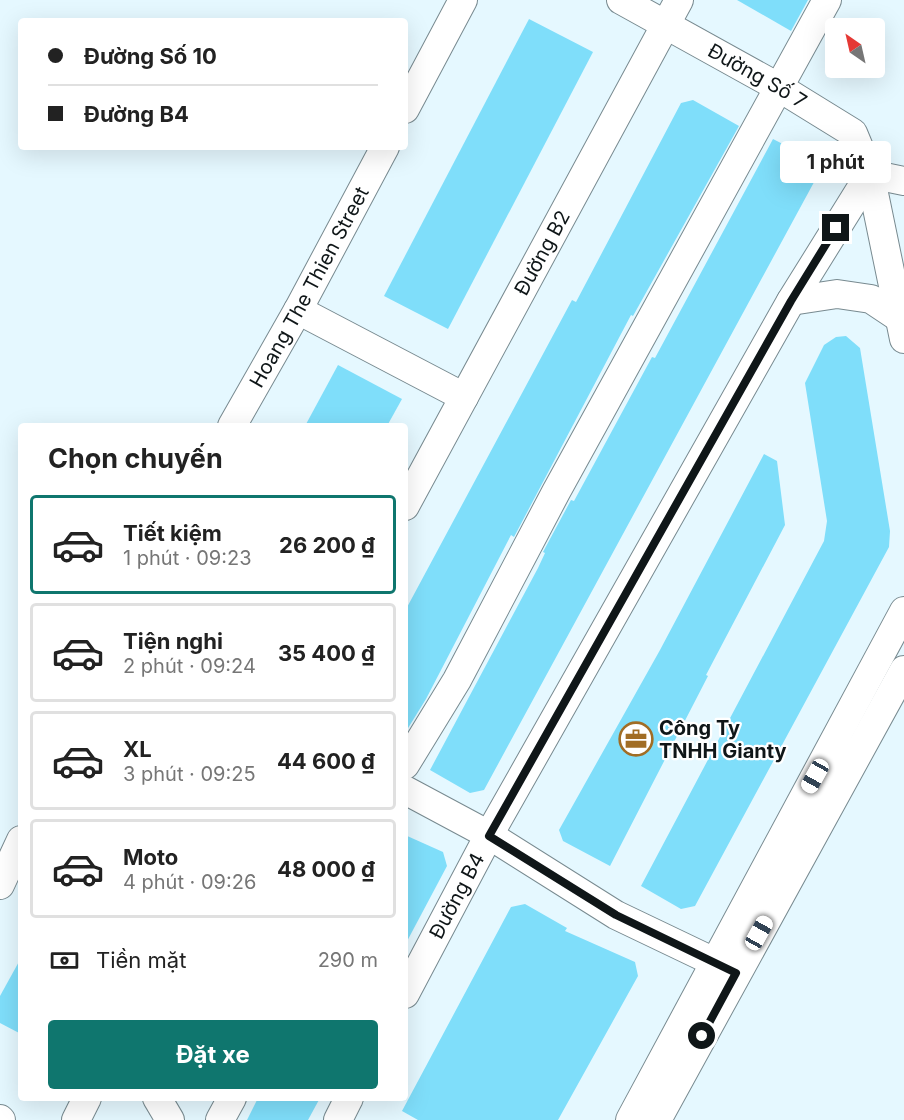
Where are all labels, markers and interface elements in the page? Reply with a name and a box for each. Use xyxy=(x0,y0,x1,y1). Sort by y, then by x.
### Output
north arrow xyxy=(825,18,885,78)
map controls xyxy=(825,18,885,78)
street label: Đường Số 7 xyxy=(704,39,811,113)
text: Đường Số 10 xyxy=(84,43,217,69)
text: Đường B4 xyxy=(84,101,189,127)
callout: 1 phút xyxy=(780,141,892,183)
text: 1 phút xyxy=(806,150,865,174)
street label: Hoang The Thien Street xyxy=(244,182,374,392)
street label: Đường B2 xyxy=(509,206,575,299)
route end xyxy=(822,214,849,241)
text: Chọn chuyến xyxy=(48,442,223,475)
icon: car xyxy=(51,518,105,572)
text: Tiết kiệm xyxy=(123,520,222,546)
text: 26 200 ₫ xyxy=(279,532,375,558)
text: 1 phút · 09:23 xyxy=(123,546,252,570)
icon: car xyxy=(51,626,105,680)
text: Tiện nghi xyxy=(123,628,223,654)
text: 35 400 ₫ xyxy=(278,640,375,666)
text: 2 phút · 09:24 xyxy=(123,654,256,678)
place label: Công Ty TNHH Gianty xyxy=(659,716,787,763)
office icon: Công Ty TNHH Gianty xyxy=(618,721,654,757)
icon: car xyxy=(51,734,105,788)
text: XL xyxy=(123,736,152,762)
text: 44 600 ₫ xyxy=(277,748,375,774)
car xyxy=(798,756,832,796)
text: 3 phút · 09:25 xyxy=(123,762,256,786)
icon: car xyxy=(51,842,105,896)
text: Moto xyxy=(123,844,178,870)
street label: Đường B4 xyxy=(424,849,489,943)
text: 48 000 ₫ xyxy=(277,856,375,882)
text: 4 phút · 09:26 xyxy=(123,870,256,894)
car xyxy=(742,913,776,953)
icon: cash xyxy=(48,944,81,977)
text: Tiền mặt xyxy=(96,947,186,973)
text: 290 m xyxy=(318,948,378,972)
button: Đặt xe xyxy=(48,1020,378,1089)
route start xyxy=(688,1022,715,1049)

